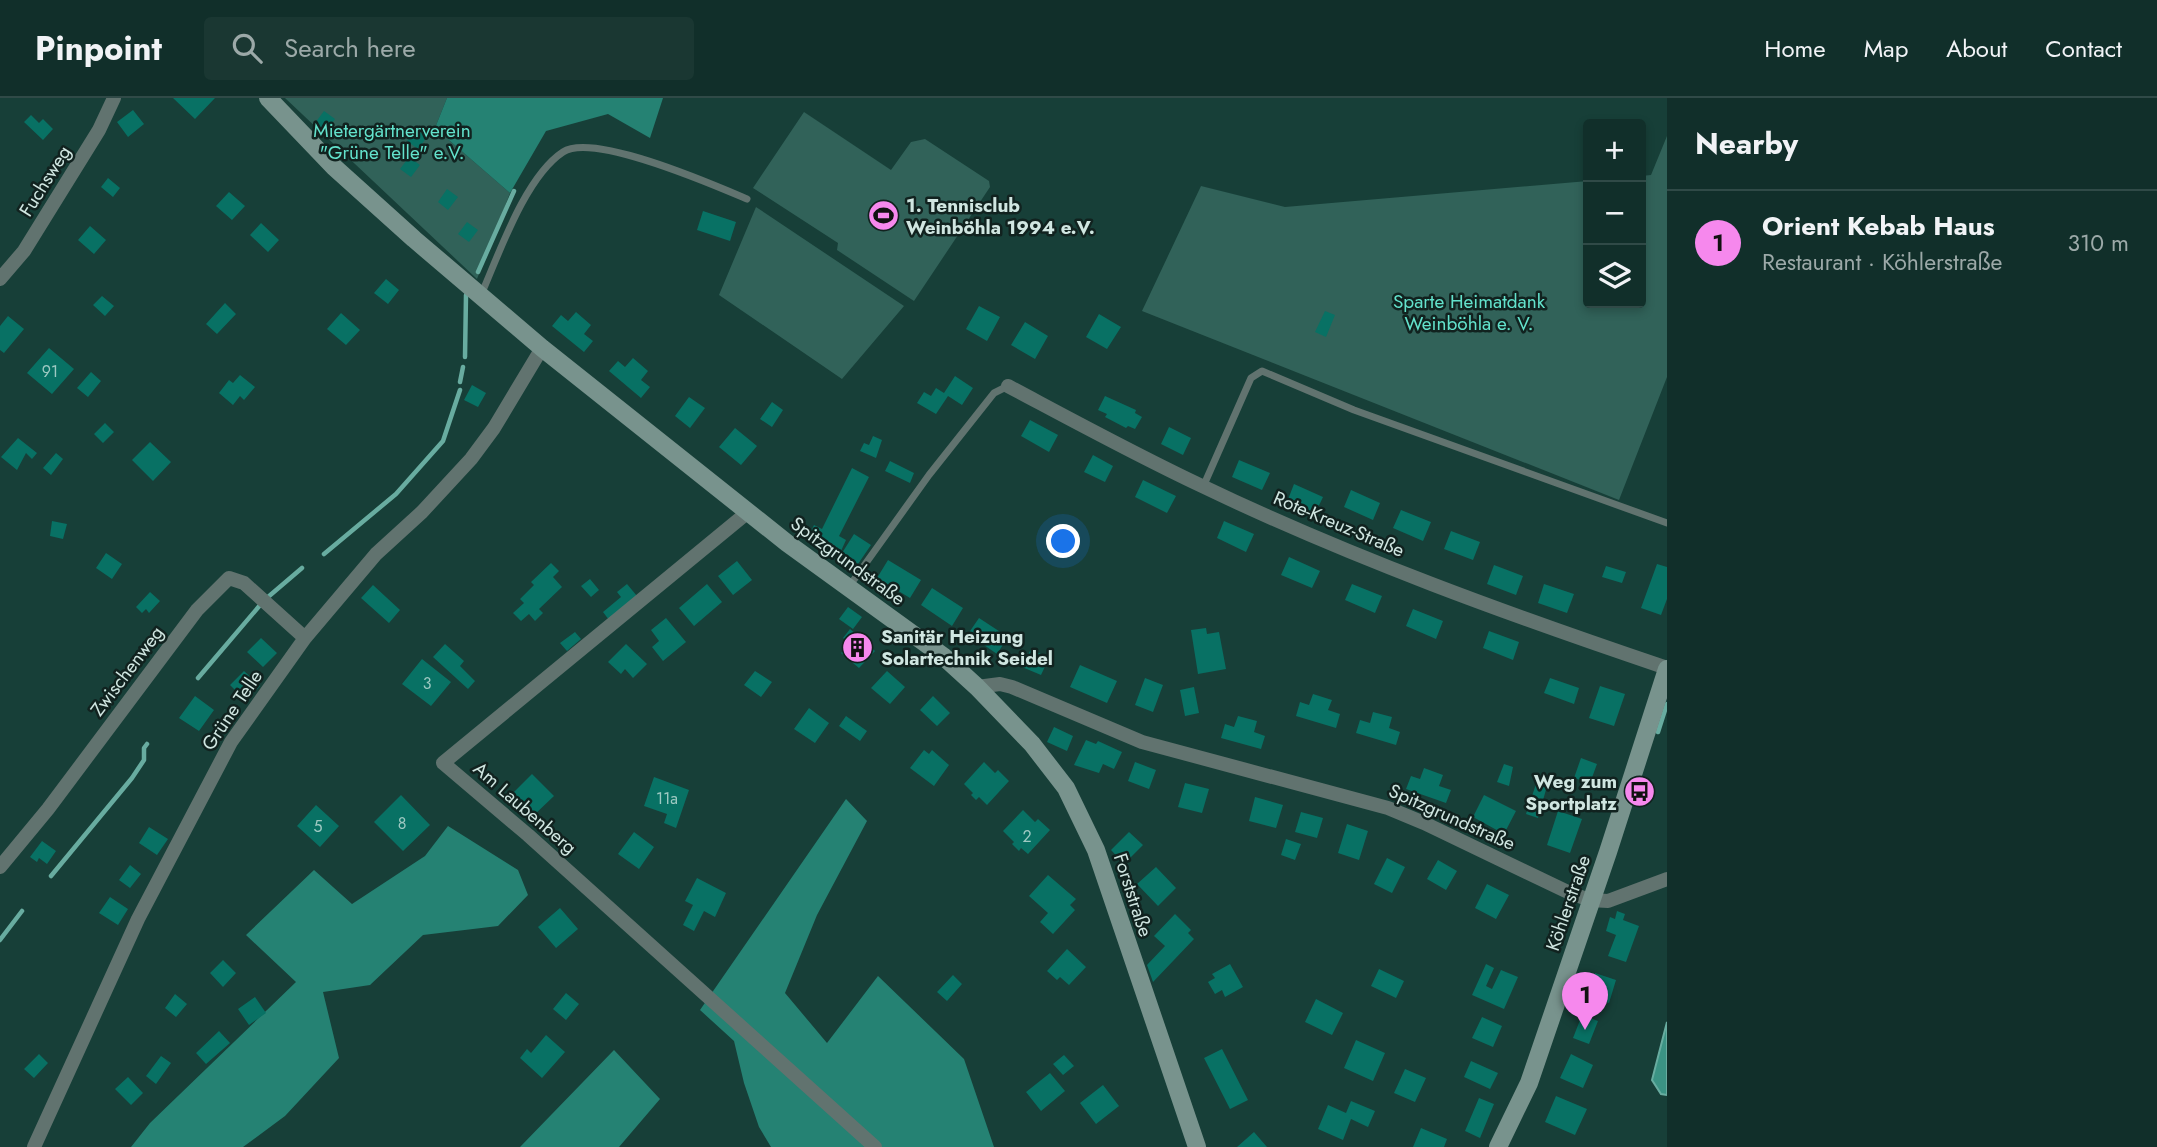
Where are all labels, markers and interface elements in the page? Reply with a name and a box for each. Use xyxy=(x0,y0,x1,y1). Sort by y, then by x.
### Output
search box xyxy=(204,17,694,80)
text: Pinpoint xyxy=(35,25,162,72)
icon: search xyxy=(228,29,266,67)
text: Search here xyxy=(284,29,416,67)
text: Home xyxy=(1764,31,1826,66)
text: Map xyxy=(1864,31,1908,66)
text: About xyxy=(1946,31,2007,66)
text: Contact xyxy=(2045,31,2122,66)
park label: Mietergärtnerverein "Grüne Telle" e.V. xyxy=(313,117,471,166)
map controls xyxy=(1583,119,1646,308)
button: + xyxy=(1583,119,1646,182)
text: Nearby xyxy=(1695,122,1798,165)
street label: Fuchsweg xyxy=(13,140,77,222)
button: − xyxy=(1583,182,1646,245)
place label: 1. Tennisclub Weinböhla 1994 e.V. xyxy=(906,192,1095,241)
sports icon: 1. Tennisclub Weinböhla 1994 e.V. xyxy=(866,199,900,233)
text: Orient Kebab Haus xyxy=(1762,207,1995,245)
text: 1 xyxy=(1712,226,1724,260)
text: 310 m xyxy=(2067,226,2129,260)
button: layers xyxy=(1583,245,1646,308)
text: Restaurant · Köhlerstraße xyxy=(1762,245,2002,279)
park label: Sparte Heimatdank Weinböhla e. V. xyxy=(1393,288,1546,337)
house number: 91 xyxy=(42,360,58,383)
street label: Rote-Kreuz-Straße xyxy=(1269,484,1409,564)
street label: Spitzgrundstraße xyxy=(785,510,911,612)
your location xyxy=(1046,524,1080,558)
street label: Zwischenweg xyxy=(84,620,170,722)
place label: Sanitär Heizung Solartechnik Seidel xyxy=(881,623,1053,672)
building icon: Sanitär Heizung Solartechnik Seidel xyxy=(841,630,875,664)
street label: Grüne Telle xyxy=(195,664,269,756)
house number: 3 xyxy=(423,672,432,695)
street label: Am Laubenberg xyxy=(467,755,583,861)
place label: Weg zum Sportplatz xyxy=(1525,768,1617,817)
bus stop icon: Weg zum Sportplatz xyxy=(1623,775,1657,809)
street label: Spitzgrundstraße xyxy=(1385,777,1520,857)
house number: 11a xyxy=(656,787,678,810)
house number: 8 xyxy=(398,812,406,835)
house number: 5 xyxy=(313,815,323,838)
house number: 2 xyxy=(1022,825,1032,848)
street label: Forststraße xyxy=(1107,850,1159,940)
street label: Köhlerstraße xyxy=(1539,851,1597,954)
pin: 1 xyxy=(1562,972,1608,1030)

